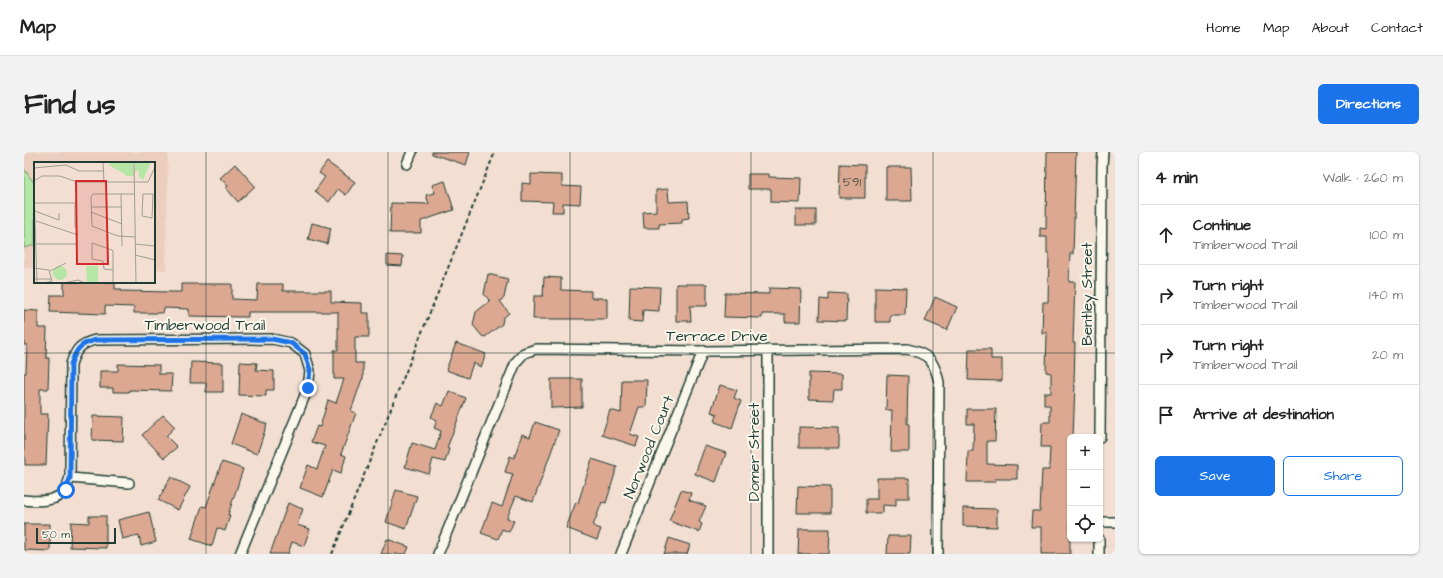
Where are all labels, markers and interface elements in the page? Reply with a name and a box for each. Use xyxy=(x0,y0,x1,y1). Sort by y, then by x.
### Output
text: Map xyxy=(20,14,56,41)
text: Home xyxy=(1206,18,1241,38)
text: Map xyxy=(1263,18,1289,38)
text: About xyxy=(1311,18,1349,38)
text: Contact xyxy=(1371,18,1423,38)
button: Directions xyxy=(1318,84,1419,124)
text: Find us xyxy=(24,85,115,124)
inset map xyxy=(34,162,155,283)
text: 4 min xyxy=(1155,166,1198,190)
text: Walk · 260 m xyxy=(1323,169,1403,187)
house number: 591 xyxy=(843,173,861,191)
text: Continue xyxy=(1193,215,1251,236)
icon: ahead xyxy=(1155,224,1177,246)
text: 100 m xyxy=(1370,226,1403,244)
text: Timberwood Trail xyxy=(1193,236,1298,254)
street label: Bentley Street xyxy=(1077,242,1099,346)
text: Turn right xyxy=(1193,275,1264,296)
icon: right xyxy=(1155,284,1177,306)
text: 140 m xyxy=(1369,286,1403,304)
text: Timberwood Trail xyxy=(1193,296,1298,314)
street label: Timberwood Trail xyxy=(145,315,265,336)
street label: Terrace Drive xyxy=(666,326,768,347)
text: Turn right xyxy=(1193,335,1264,356)
icon: right xyxy=(1155,344,1177,366)
text: 20 m xyxy=(1372,346,1403,364)
text: Timberwood Trail xyxy=(1193,356,1298,374)
route end xyxy=(299,379,317,397)
street label: Norwood Court xyxy=(619,392,679,502)
street label: Domer Street xyxy=(744,403,765,501)
icon: arrive xyxy=(1155,404,1177,426)
text: Arrive at destination xyxy=(1193,404,1334,425)
map controls xyxy=(1067,434,1103,542)
button: + xyxy=(1067,434,1103,470)
button: Save xyxy=(1155,456,1275,496)
button: Share xyxy=(1283,456,1403,496)
button: − xyxy=(1067,470,1103,506)
route start xyxy=(57,481,75,499)
button: locate xyxy=(1067,506,1103,542)
scale bar xyxy=(36,526,116,545)
text: 50 m xyxy=(42,527,70,542)

